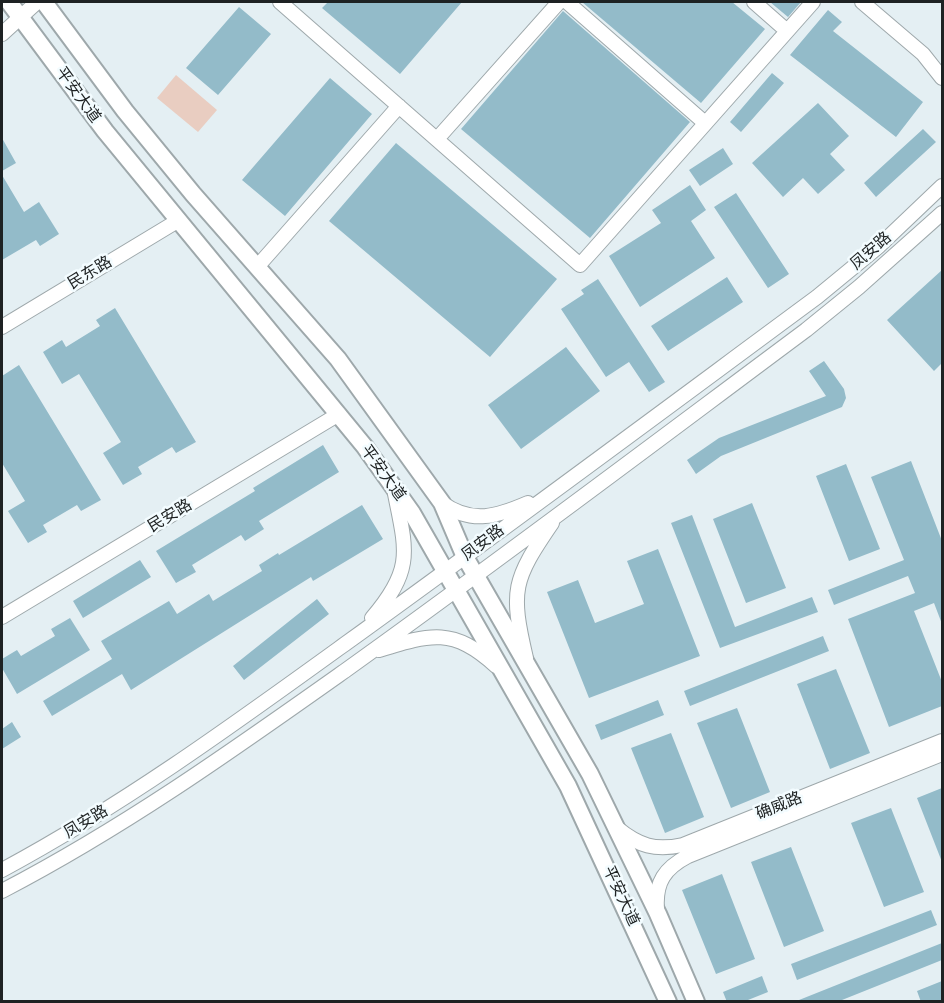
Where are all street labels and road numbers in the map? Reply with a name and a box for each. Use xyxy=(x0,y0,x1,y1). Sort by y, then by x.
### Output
street label: 平安大道 xyxy=(51,63,105,127)
street label: 凤安路 xyxy=(847,228,895,274)
street label: 民东路 xyxy=(64,252,116,294)
street label: 平安大道 xyxy=(356,441,410,505)
street label: 民安路 xyxy=(144,495,196,537)
street label: 凤安路 xyxy=(458,521,508,565)
street label: 确威路 xyxy=(753,788,805,824)
street label: 凤安路 xyxy=(60,801,112,843)
street label: 平安大道 xyxy=(599,863,643,929)

